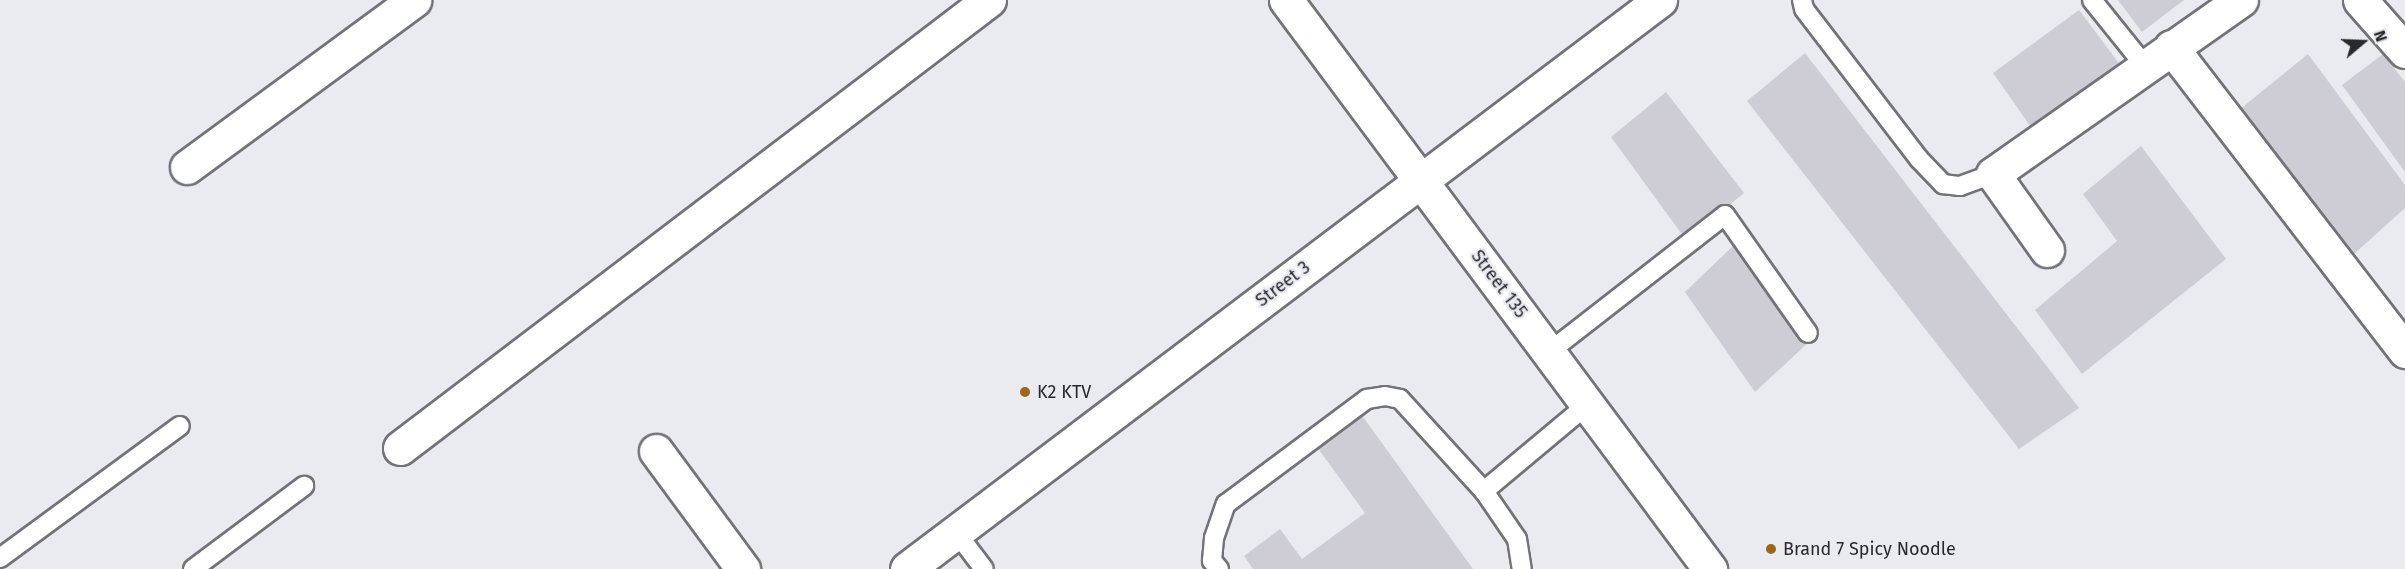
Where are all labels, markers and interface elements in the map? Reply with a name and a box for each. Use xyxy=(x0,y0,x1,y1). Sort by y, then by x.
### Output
north arrow xyxy=(2333,12,2393,72)
text: N xyxy=(2370,28,2391,44)
street label: Street 135 xyxy=(1466,246,1532,322)
street label: Street 3 xyxy=(1252,257,1314,311)
place label: K2 KTV xyxy=(1037,381,1091,403)
marker: K2 KTV xyxy=(1018,385,1032,399)
place label: Brand 7 Spicy Noodle xyxy=(1783,538,1956,560)
marker: Brand 7 Spicy Noodle xyxy=(1764,542,1778,556)

